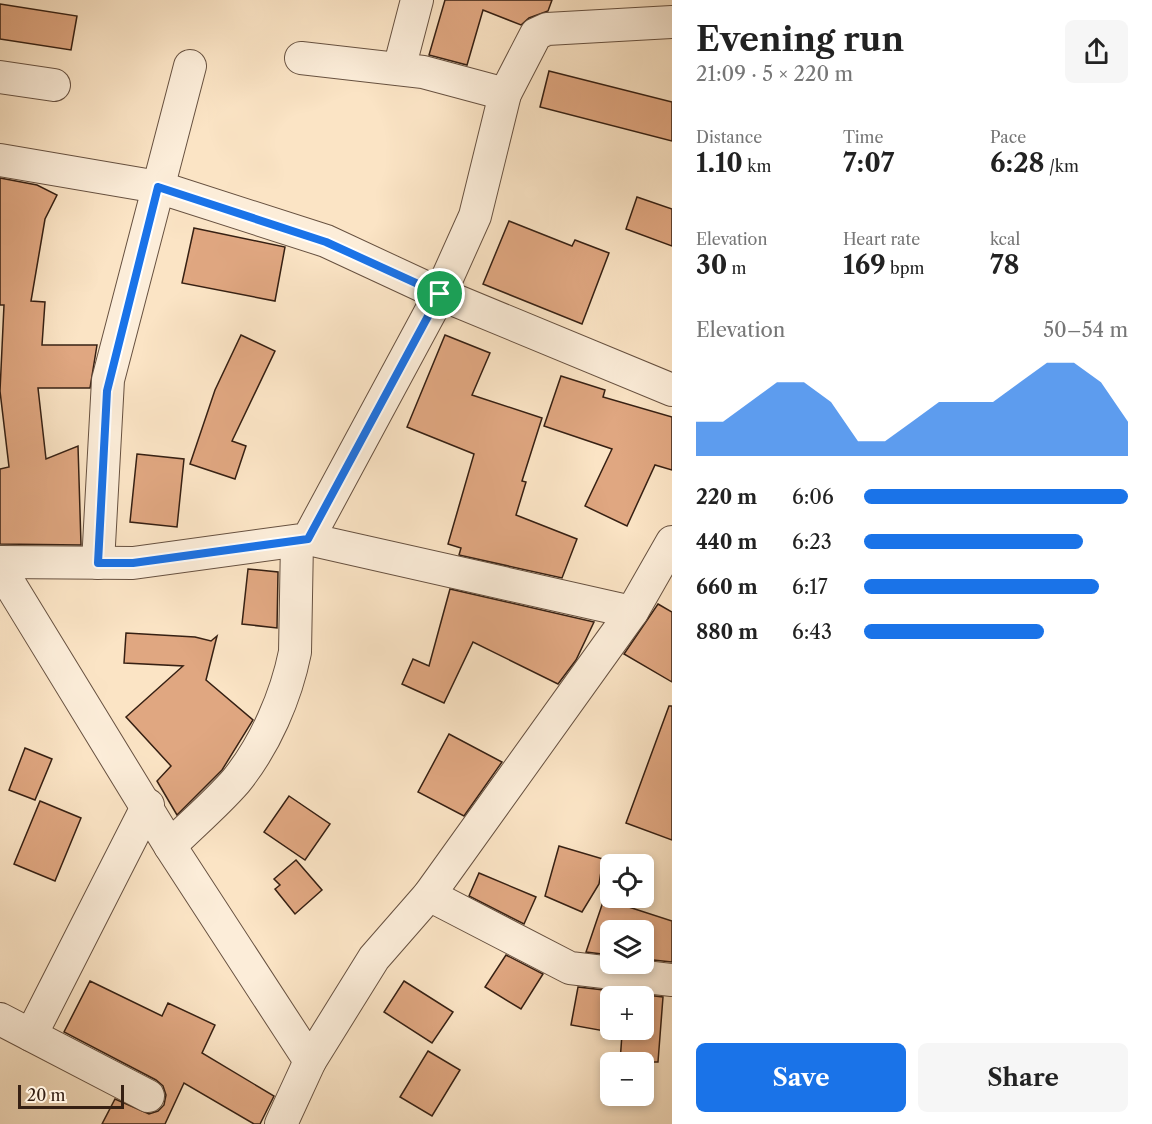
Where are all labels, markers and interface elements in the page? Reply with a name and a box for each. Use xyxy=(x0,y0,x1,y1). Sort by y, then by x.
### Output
text: Evening run xyxy=(696,19,904,60)
button: share xyxy=(1065,20,1128,83)
text: 21:09 · 5 × 220 m xyxy=(696,62,853,86)
text: Distance xyxy=(696,127,762,147)
text: Time xyxy=(843,127,883,147)
text: Pace xyxy=(990,127,1026,147)
text: 1.10 xyxy=(696,147,743,179)
text: 7:07 xyxy=(843,147,894,179)
text: 6:28 xyxy=(990,147,1045,179)
text: km xyxy=(743,156,771,176)
text: /km xyxy=(1045,156,1079,176)
text: Elevation xyxy=(696,229,767,249)
text: Heart rate xyxy=(843,229,920,249)
text: kcal xyxy=(990,229,1020,249)
text: 30 xyxy=(696,249,727,281)
text: 169 xyxy=(843,249,886,281)
text: 78 xyxy=(990,249,1020,281)
text: m xyxy=(727,258,746,278)
text: bpm xyxy=(886,258,924,278)
pin xyxy=(414,268,465,319)
icon: arrive xyxy=(423,277,456,310)
text: Elevation xyxy=(696,318,785,342)
text: 50–54 m xyxy=(1043,318,1128,342)
text: 220 m xyxy=(696,485,757,509)
text: 6:06 xyxy=(792,485,834,509)
text: 440 m xyxy=(696,530,757,554)
text: 6:23 xyxy=(792,530,832,554)
text: 660 m xyxy=(696,575,758,599)
text: 6:17 xyxy=(792,575,828,599)
text: 880 m xyxy=(696,620,758,644)
text: 6:43 xyxy=(792,620,832,644)
map controls xyxy=(600,854,654,1106)
button: locate xyxy=(600,854,654,908)
button: layers xyxy=(600,920,654,974)
button: + xyxy=(600,986,654,1040)
button: Save xyxy=(696,1043,906,1112)
button: Share xyxy=(918,1043,1128,1112)
button: − xyxy=(600,1052,654,1106)
scale bar xyxy=(18,1082,124,1110)
text: 20 m xyxy=(27,1085,66,1105)

